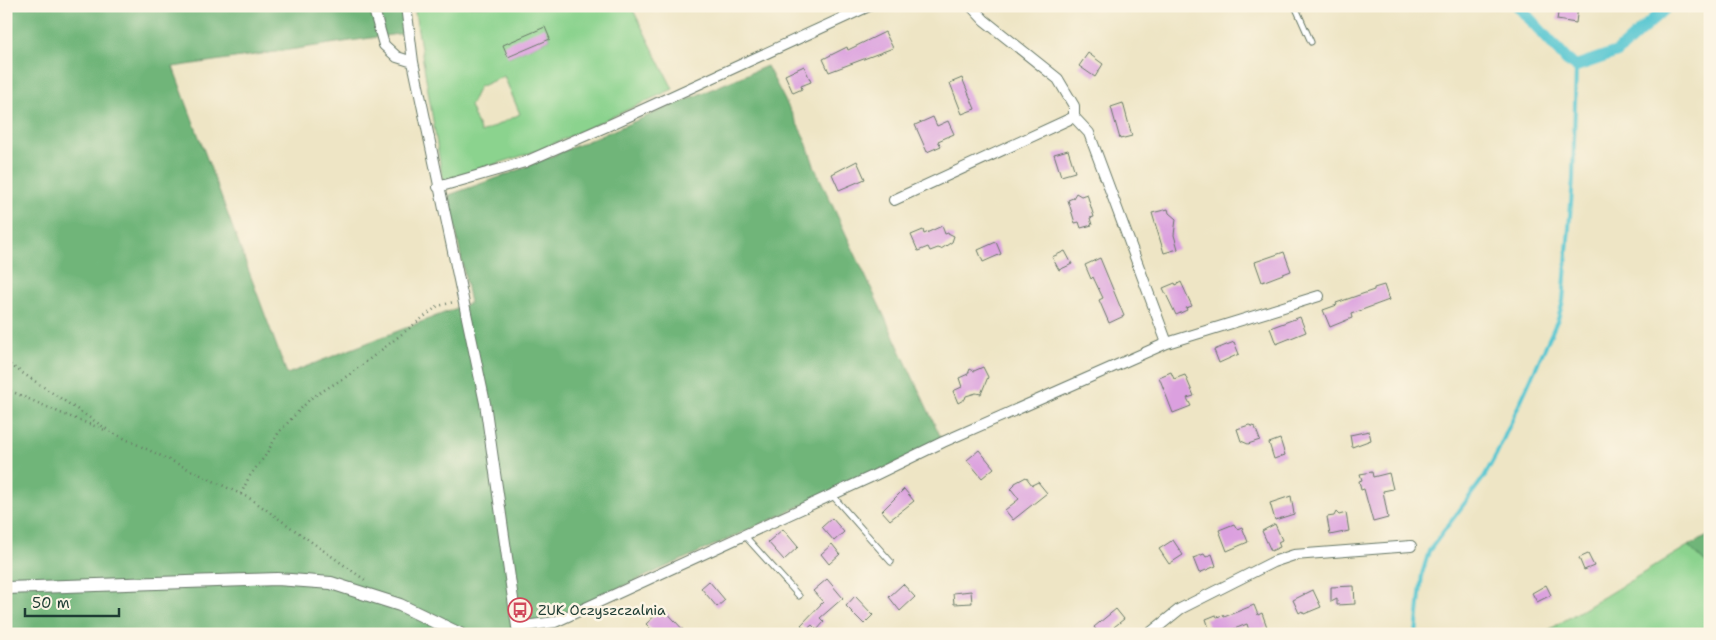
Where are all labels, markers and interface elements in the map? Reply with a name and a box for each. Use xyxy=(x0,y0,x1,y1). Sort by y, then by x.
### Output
scale bar xyxy=(25,585,119,617)
text: 50 m xyxy=(32,593,70,613)
bus stop icon: ZUK Oczyszczalnia xyxy=(507,597,533,623)
place label: ZUK Oczyszczalnia xyxy=(538,601,666,619)

